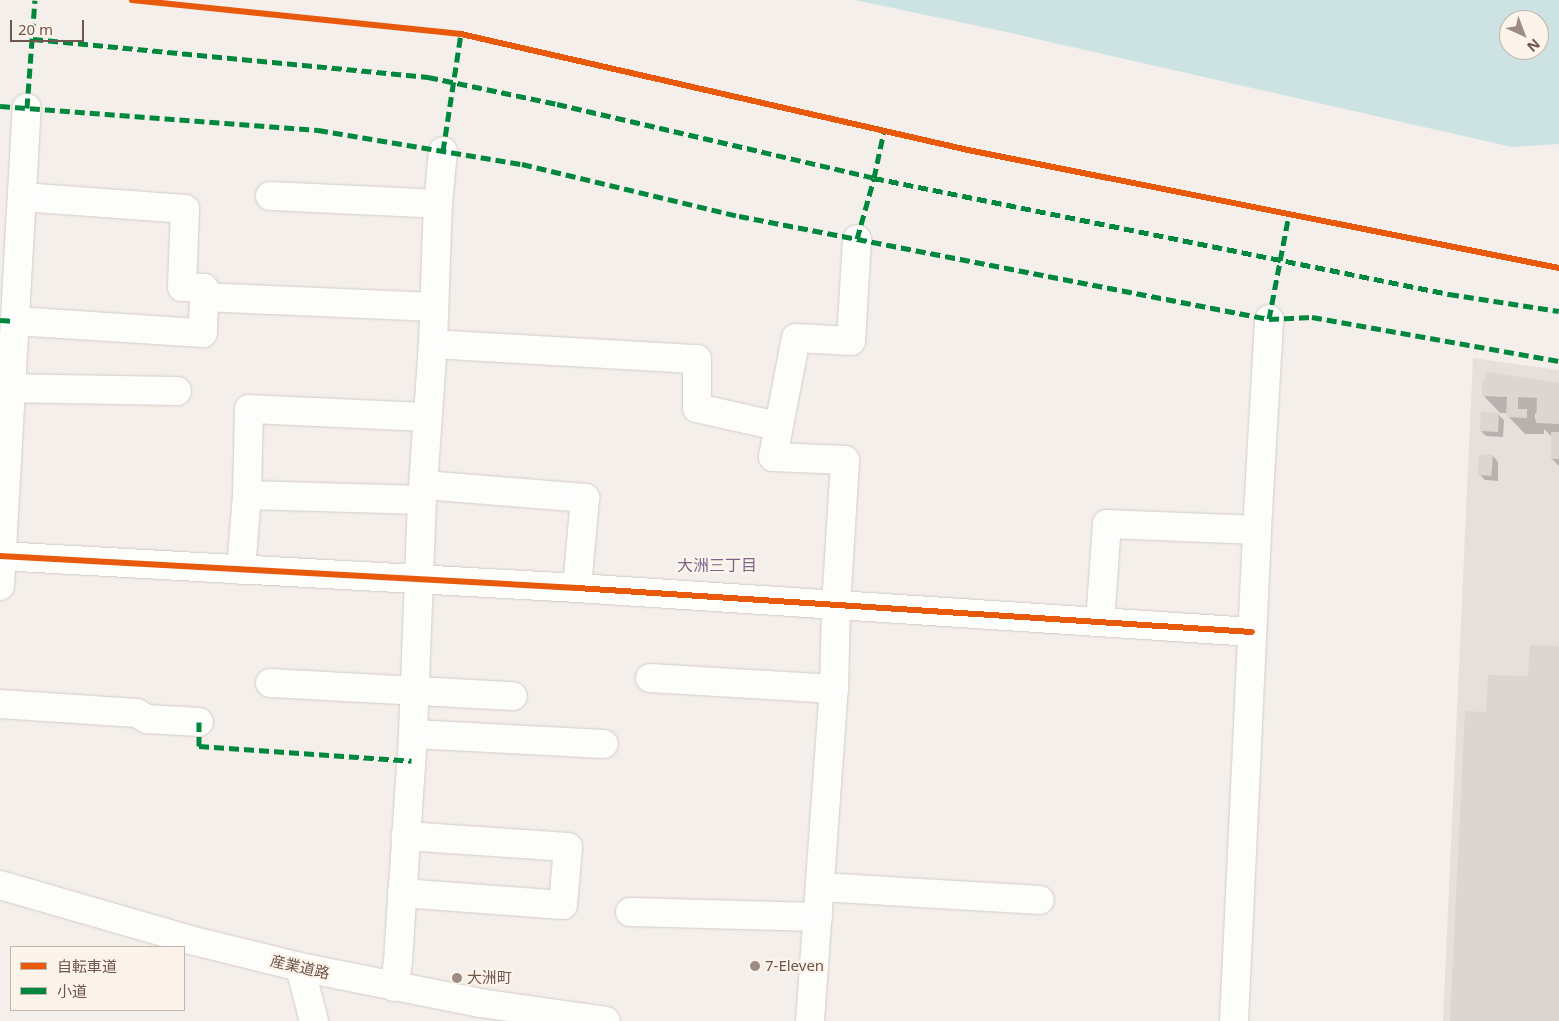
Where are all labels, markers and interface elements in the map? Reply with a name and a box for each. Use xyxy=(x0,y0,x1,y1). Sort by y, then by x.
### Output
scale bar xyxy=(12,10,86,42)
north arrow xyxy=(1499,10,1549,60)
text: 20 m xyxy=(18,19,53,39)
text: N xyxy=(1523,35,1545,56)
district label: 大洲三丁目 xyxy=(677,555,757,575)
legend xyxy=(10,946,185,1011)
street label: 産業道路 xyxy=(269,951,331,983)
text: 自転車道 xyxy=(57,956,117,976)
place label: 7-Eleven xyxy=(765,957,824,975)
marker: 7-Eleven xyxy=(749,960,761,972)
place label: 大洲町 xyxy=(467,969,512,987)
marker: 大洲町 xyxy=(451,972,463,984)
text: 小道 xyxy=(57,981,87,1001)

